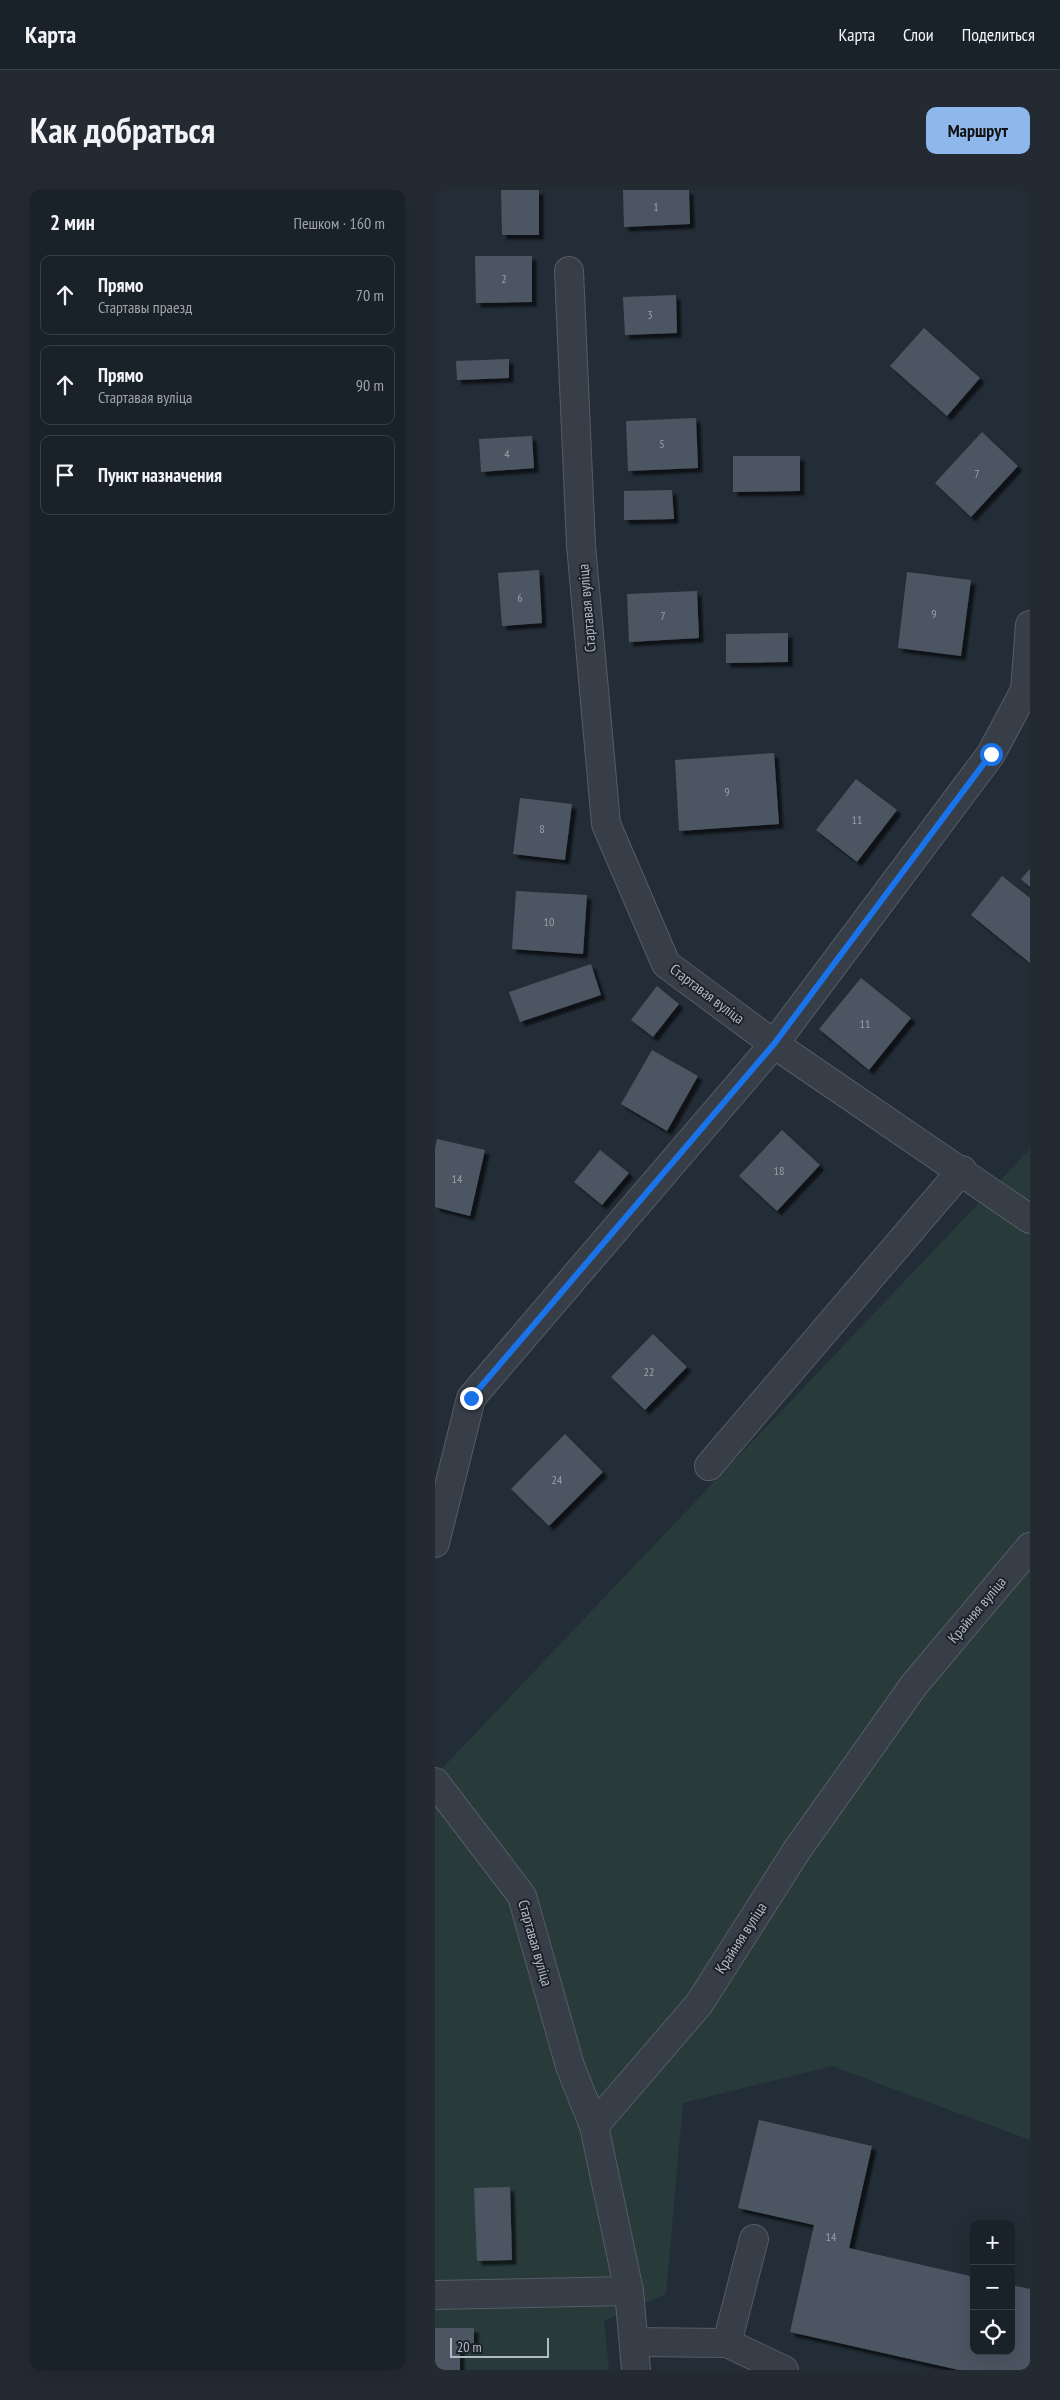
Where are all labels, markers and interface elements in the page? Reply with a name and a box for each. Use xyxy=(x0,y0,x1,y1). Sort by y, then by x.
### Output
text: Карта xyxy=(25,19,76,50)
text: Карта xyxy=(838,23,875,46)
text: Слои xyxy=(903,23,934,46)
text: Поделиться xyxy=(962,23,1035,46)
text: Как добраться xyxy=(30,107,215,153)
button: Маршрут xyxy=(926,107,1030,154)
house number: 1 xyxy=(653,199,659,214)
text: 2 мин xyxy=(50,209,95,236)
text: Пешком · 160 m xyxy=(294,213,385,233)
house number: 2 xyxy=(501,271,507,286)
text: Прямо xyxy=(98,273,143,297)
icon: ahead xyxy=(51,281,79,309)
text: 70 m xyxy=(356,285,384,305)
text: Стартавы праезд xyxy=(98,297,192,317)
house number: 3 xyxy=(647,307,653,322)
text: Прямо xyxy=(98,363,143,387)
icon: ahead xyxy=(51,371,79,399)
text: 90 m xyxy=(356,375,384,395)
text: Стартавая вуліца xyxy=(98,387,192,407)
house number: 5 xyxy=(659,436,665,451)
house number: 4 xyxy=(504,446,510,461)
icon: arrive xyxy=(51,461,79,489)
text: Пункт назначения xyxy=(98,463,222,487)
house number: 7 xyxy=(974,466,980,481)
street label: Стартавая вуліца xyxy=(573,563,600,653)
house number: 6 xyxy=(517,590,523,605)
house number: 9 xyxy=(931,606,937,621)
house number: 7 xyxy=(660,608,666,623)
route start xyxy=(980,743,1003,766)
house number: 9 xyxy=(724,784,730,799)
house number: 11 xyxy=(852,812,862,827)
house number: 8 xyxy=(539,821,545,836)
house number: 10 xyxy=(544,914,554,929)
street label: Стартавая вуліца xyxy=(666,959,748,1028)
house number: 11 xyxy=(860,1016,870,1031)
house number: 18 xyxy=(774,1163,784,1178)
house number: 14 xyxy=(452,1171,463,1186)
house number: 22 xyxy=(644,1364,654,1379)
route end xyxy=(460,1387,483,1410)
house number: 24 xyxy=(552,1472,563,1487)
street label: Крайняя вуліца xyxy=(943,1572,1010,1647)
street label: Стартавая вуліца xyxy=(514,1898,557,1988)
street label: Крайняя вуліца xyxy=(710,1898,771,1977)
map controls xyxy=(970,2220,1015,2355)
button: + xyxy=(970,2220,1015,2265)
house number: 14 xyxy=(826,2229,837,2244)
button: − xyxy=(970,2265,1015,2310)
button: locate xyxy=(970,2310,1015,2355)
scale bar xyxy=(450,2335,549,2358)
text: 20 m xyxy=(457,2338,482,2356)

